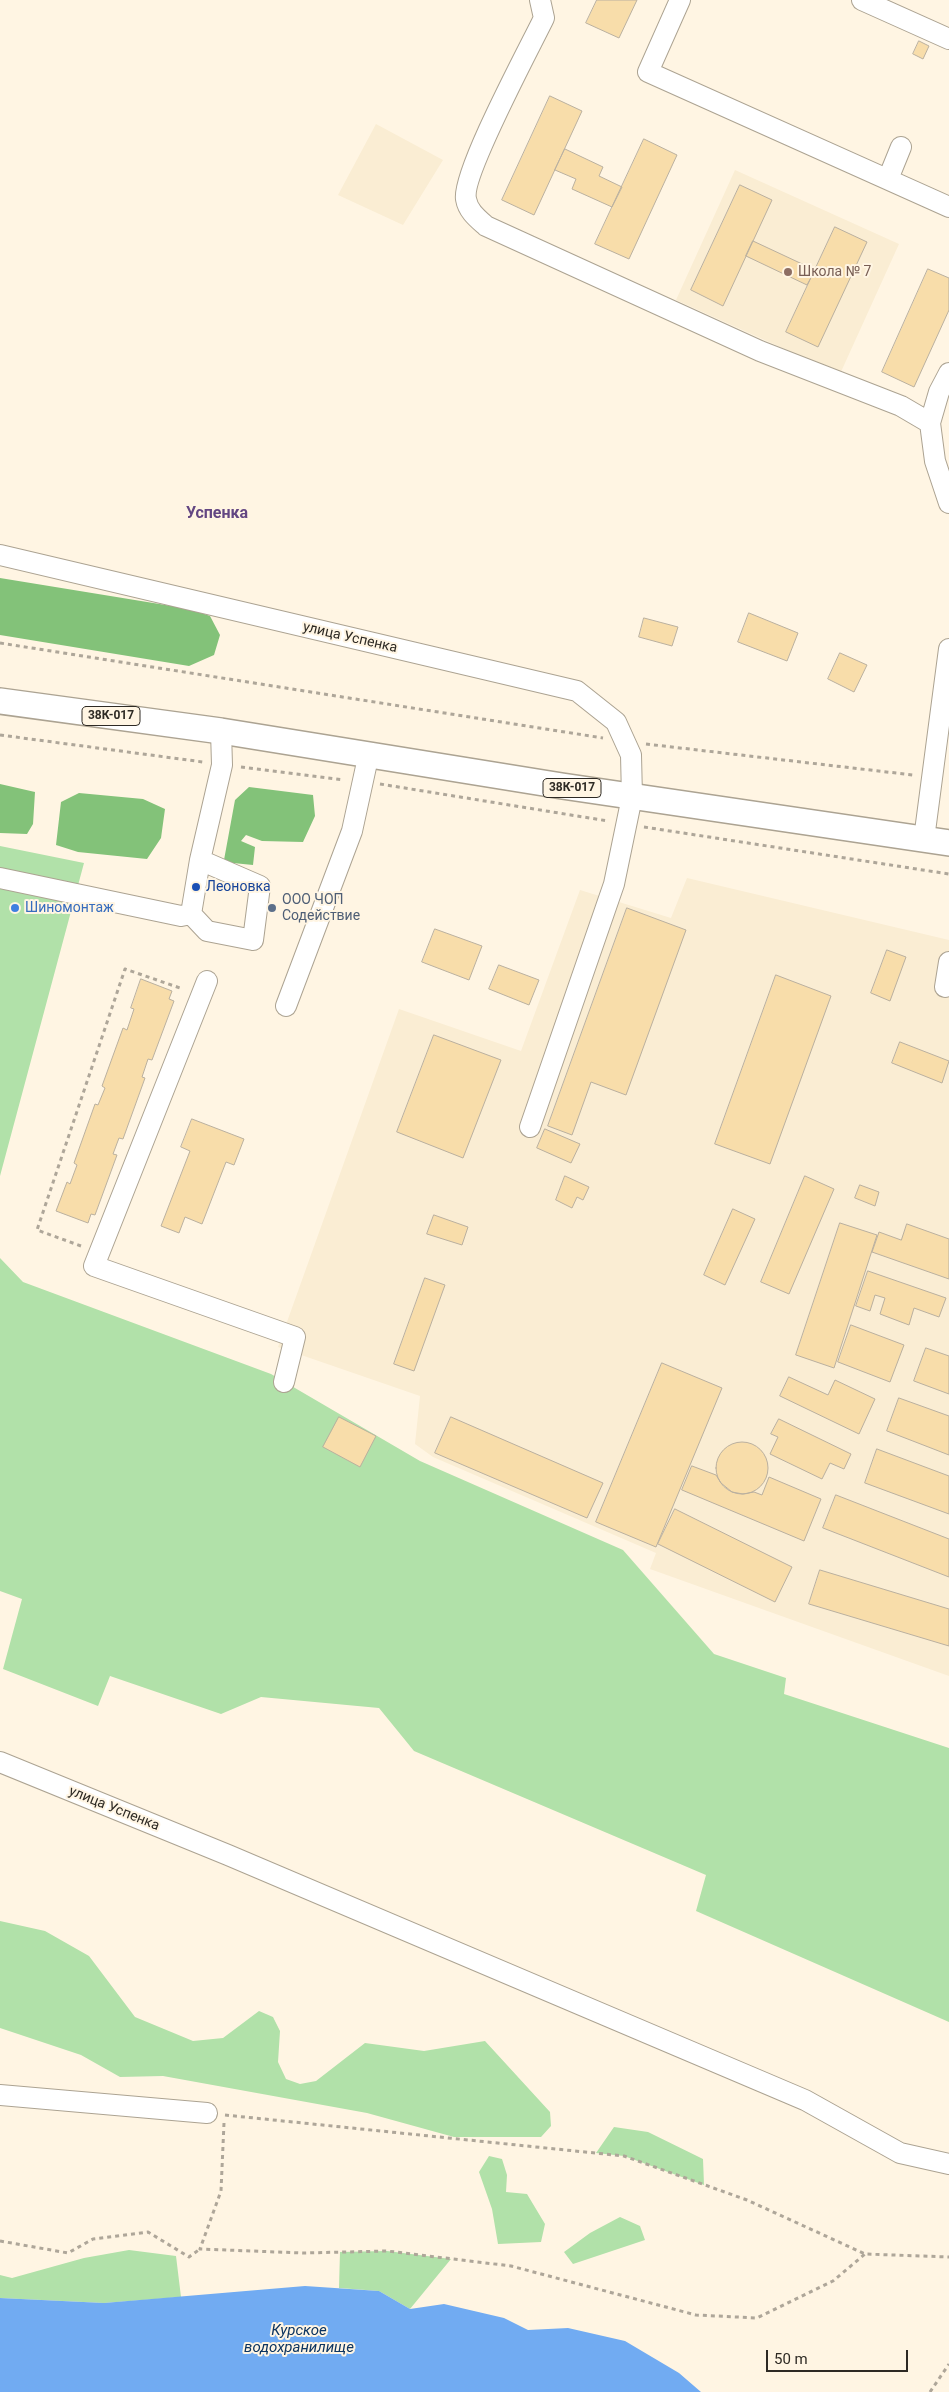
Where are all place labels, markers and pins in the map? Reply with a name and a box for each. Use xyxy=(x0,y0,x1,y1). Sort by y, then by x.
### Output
place label: Школа № 7 xyxy=(798,264,871,280)
marker: Школа № 7 xyxy=(782,266,794,278)
place label: Леоновка xyxy=(206,879,271,895)
marker: Леоновка xyxy=(190,881,202,893)
place label: ООО ЧОП Содействие xyxy=(282,892,360,924)
place label: Шиномонтаж xyxy=(25,900,114,916)
marker: Шиномонтаж xyxy=(9,902,21,914)
marker: ООО ЧОП Содействие xyxy=(266,902,278,914)

